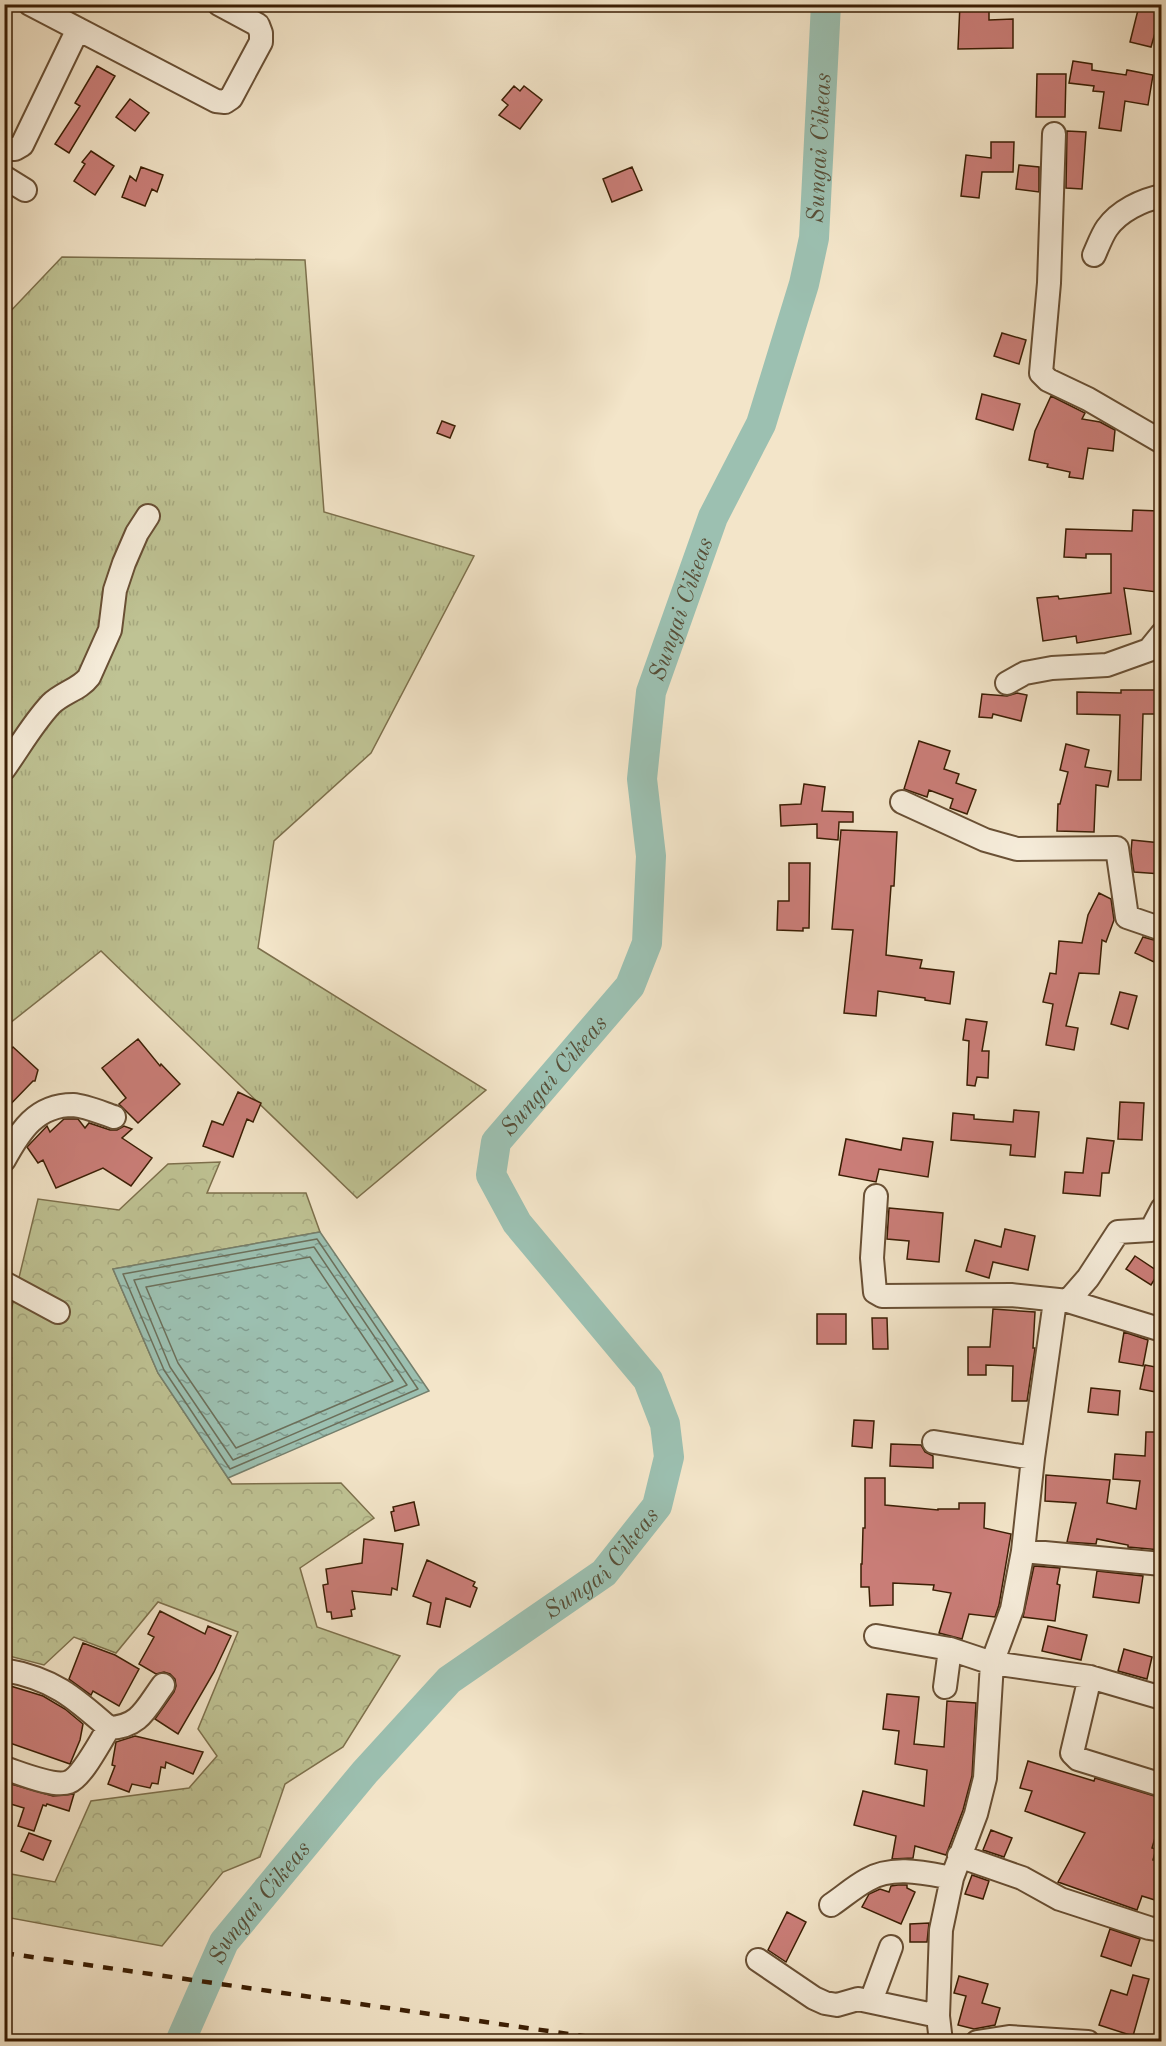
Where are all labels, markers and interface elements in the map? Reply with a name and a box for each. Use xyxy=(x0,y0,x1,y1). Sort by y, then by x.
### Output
water label: Sungai Cikeas xyxy=(805,72,836,223)
water label: Sungai Cikeas xyxy=(646,535,719,684)
water label: Sungai Cikeas xyxy=(497,1012,613,1141)
water label: Sungai Cikeas xyxy=(541,1504,665,1624)
water label: Sungai Cikeas xyxy=(206,1837,316,1968)

